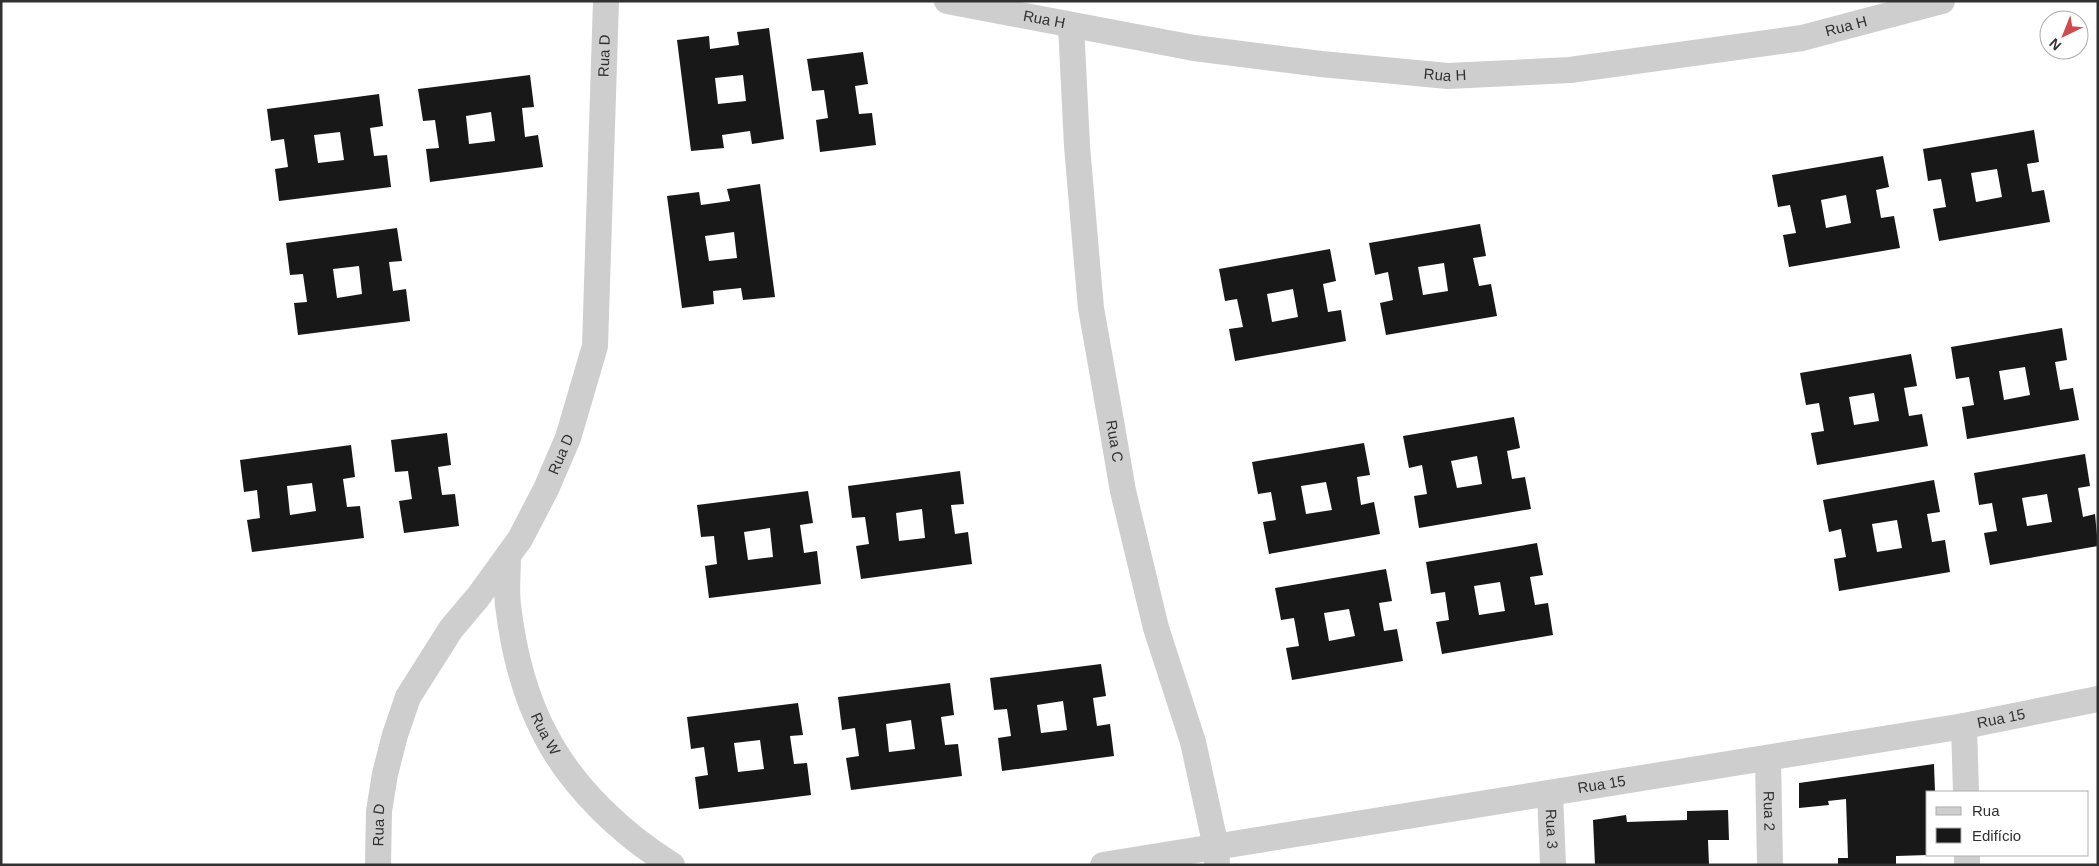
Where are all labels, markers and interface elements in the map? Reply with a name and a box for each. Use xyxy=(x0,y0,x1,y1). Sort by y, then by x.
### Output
street label: Rua H xyxy=(1022,7,1067,31)
north arrow xyxy=(2039,10,2089,60)
street label: Rua H xyxy=(1823,12,1869,40)
street label: Rua D xyxy=(595,34,613,77)
text: N xyxy=(2046,35,2064,54)
street label: Rua H xyxy=(1423,65,1467,84)
street label: Rua C xyxy=(1103,419,1127,464)
street label: Rua D xyxy=(544,431,577,477)
street label: Rua 15 xyxy=(1976,705,2026,731)
street label: Rua W xyxy=(528,710,564,759)
street label: Rua 15 xyxy=(1576,772,1627,796)
street label: Rua 2 xyxy=(1761,791,1778,831)
legend xyxy=(1926,791,2089,856)
street label: Rua D xyxy=(369,802,388,846)
text: Rua xyxy=(1972,802,2000,819)
street label: Rua 3 xyxy=(1543,809,1561,849)
text: Edifício xyxy=(1972,827,2021,844)

